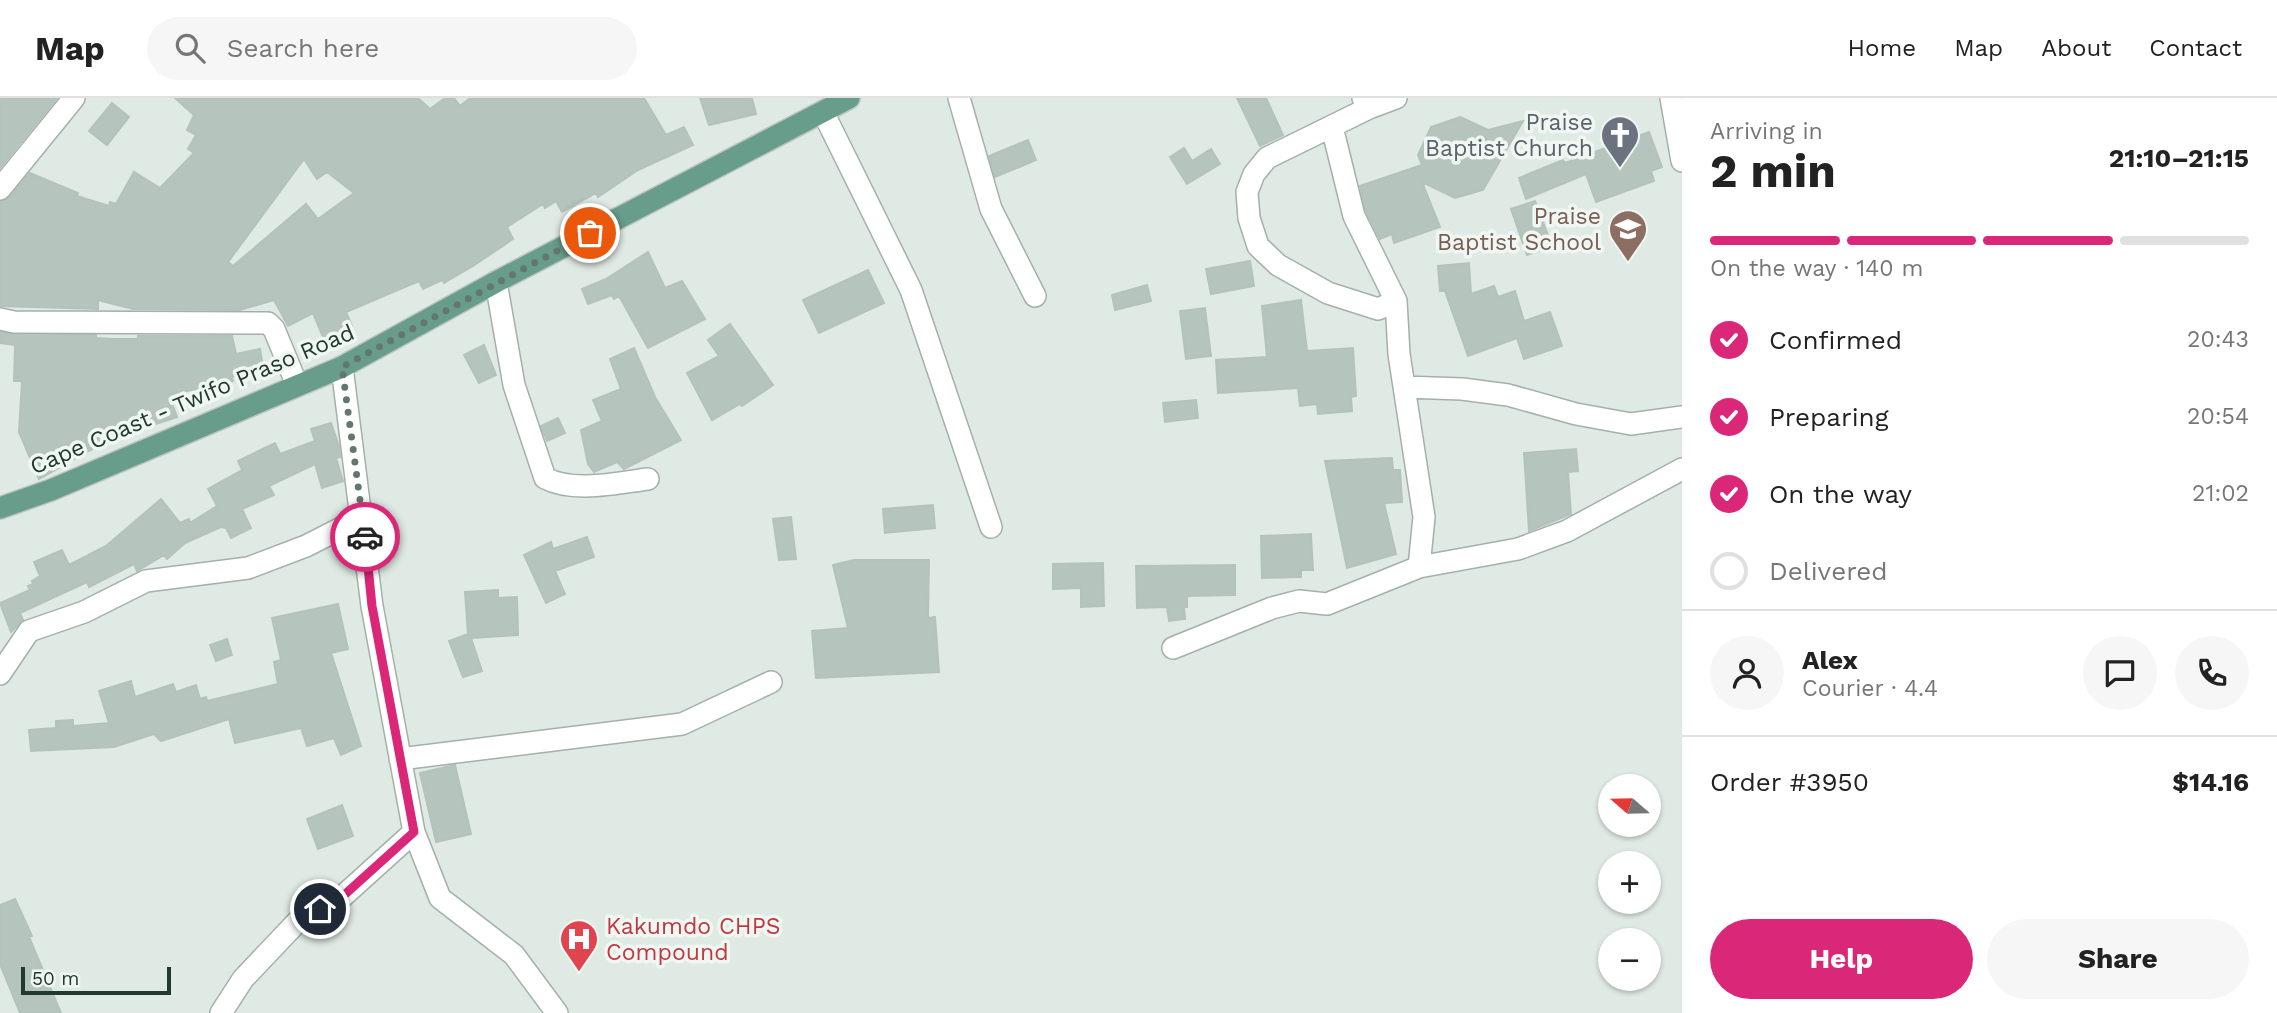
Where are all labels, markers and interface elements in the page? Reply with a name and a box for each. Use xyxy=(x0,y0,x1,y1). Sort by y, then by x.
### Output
search box xyxy=(147,17,637,80)
text: Map xyxy=(35,29,105,68)
icon: search xyxy=(171,29,209,67)
text: Search here xyxy=(227,33,379,63)
text: Home xyxy=(1848,34,1916,62)
text: Map xyxy=(1954,34,2003,62)
text: About xyxy=(2041,34,2111,62)
text: Contact xyxy=(2149,34,2242,62)
place label: Praise Baptist Church xyxy=(1425,109,1593,162)
church icon: Praise Baptist Church xyxy=(1599,114,1641,169)
text: Arriving in xyxy=(1710,118,1823,145)
text: 21:10–21:15 xyxy=(2109,143,2249,173)
text: 2 min xyxy=(1710,144,1836,198)
pin xyxy=(560,203,620,263)
place label: Praise Baptist School xyxy=(1437,203,1601,256)
school or university icon: Praise Baptist School xyxy=(1607,208,1649,263)
icon: bag xyxy=(571,214,609,252)
text: On the way · 140 m xyxy=(1710,255,1923,282)
street label: Cape Coast - Twifo Praso Road xyxy=(26,319,358,480)
icon: check xyxy=(1710,321,1748,359)
text: Confirmed xyxy=(1769,325,1902,355)
text: 20:43 xyxy=(2187,326,2249,353)
icon: check xyxy=(1710,398,1748,436)
text: Preparing xyxy=(1769,402,1889,432)
text: 20:54 xyxy=(2187,403,2249,430)
icon: check xyxy=(1710,475,1748,513)
text: On the way xyxy=(1769,479,1912,509)
text: 21:02 xyxy=(2192,480,2249,507)
courier xyxy=(330,502,400,572)
icon: car xyxy=(346,518,384,556)
text: Delivered xyxy=(1769,556,1888,586)
button: person xyxy=(1710,636,1784,710)
button: chat xyxy=(2083,636,2157,710)
button: phone xyxy=(2175,636,2249,710)
text: Alex xyxy=(1802,645,1858,675)
text: Courier · 4.4 xyxy=(1802,675,1938,702)
text: Order #3950 xyxy=(1710,767,1869,797)
text: $14.16 xyxy=(2172,767,2249,797)
north arrow xyxy=(1598,774,1661,836)
map controls xyxy=(1598,774,1661,991)
button: + xyxy=(1598,851,1661,914)
pin xyxy=(290,879,350,939)
icon: home xyxy=(301,890,339,928)
place label: Kakumdo CHPS Compound xyxy=(606,913,780,966)
hospital icon: Kakumdo CHPS Compound xyxy=(558,918,600,973)
button: Help xyxy=(1710,919,1973,999)
button: Share xyxy=(1987,919,2249,999)
button: − xyxy=(1598,928,1661,991)
scale bar xyxy=(21,964,172,996)
text: 50 m xyxy=(32,967,79,990)

